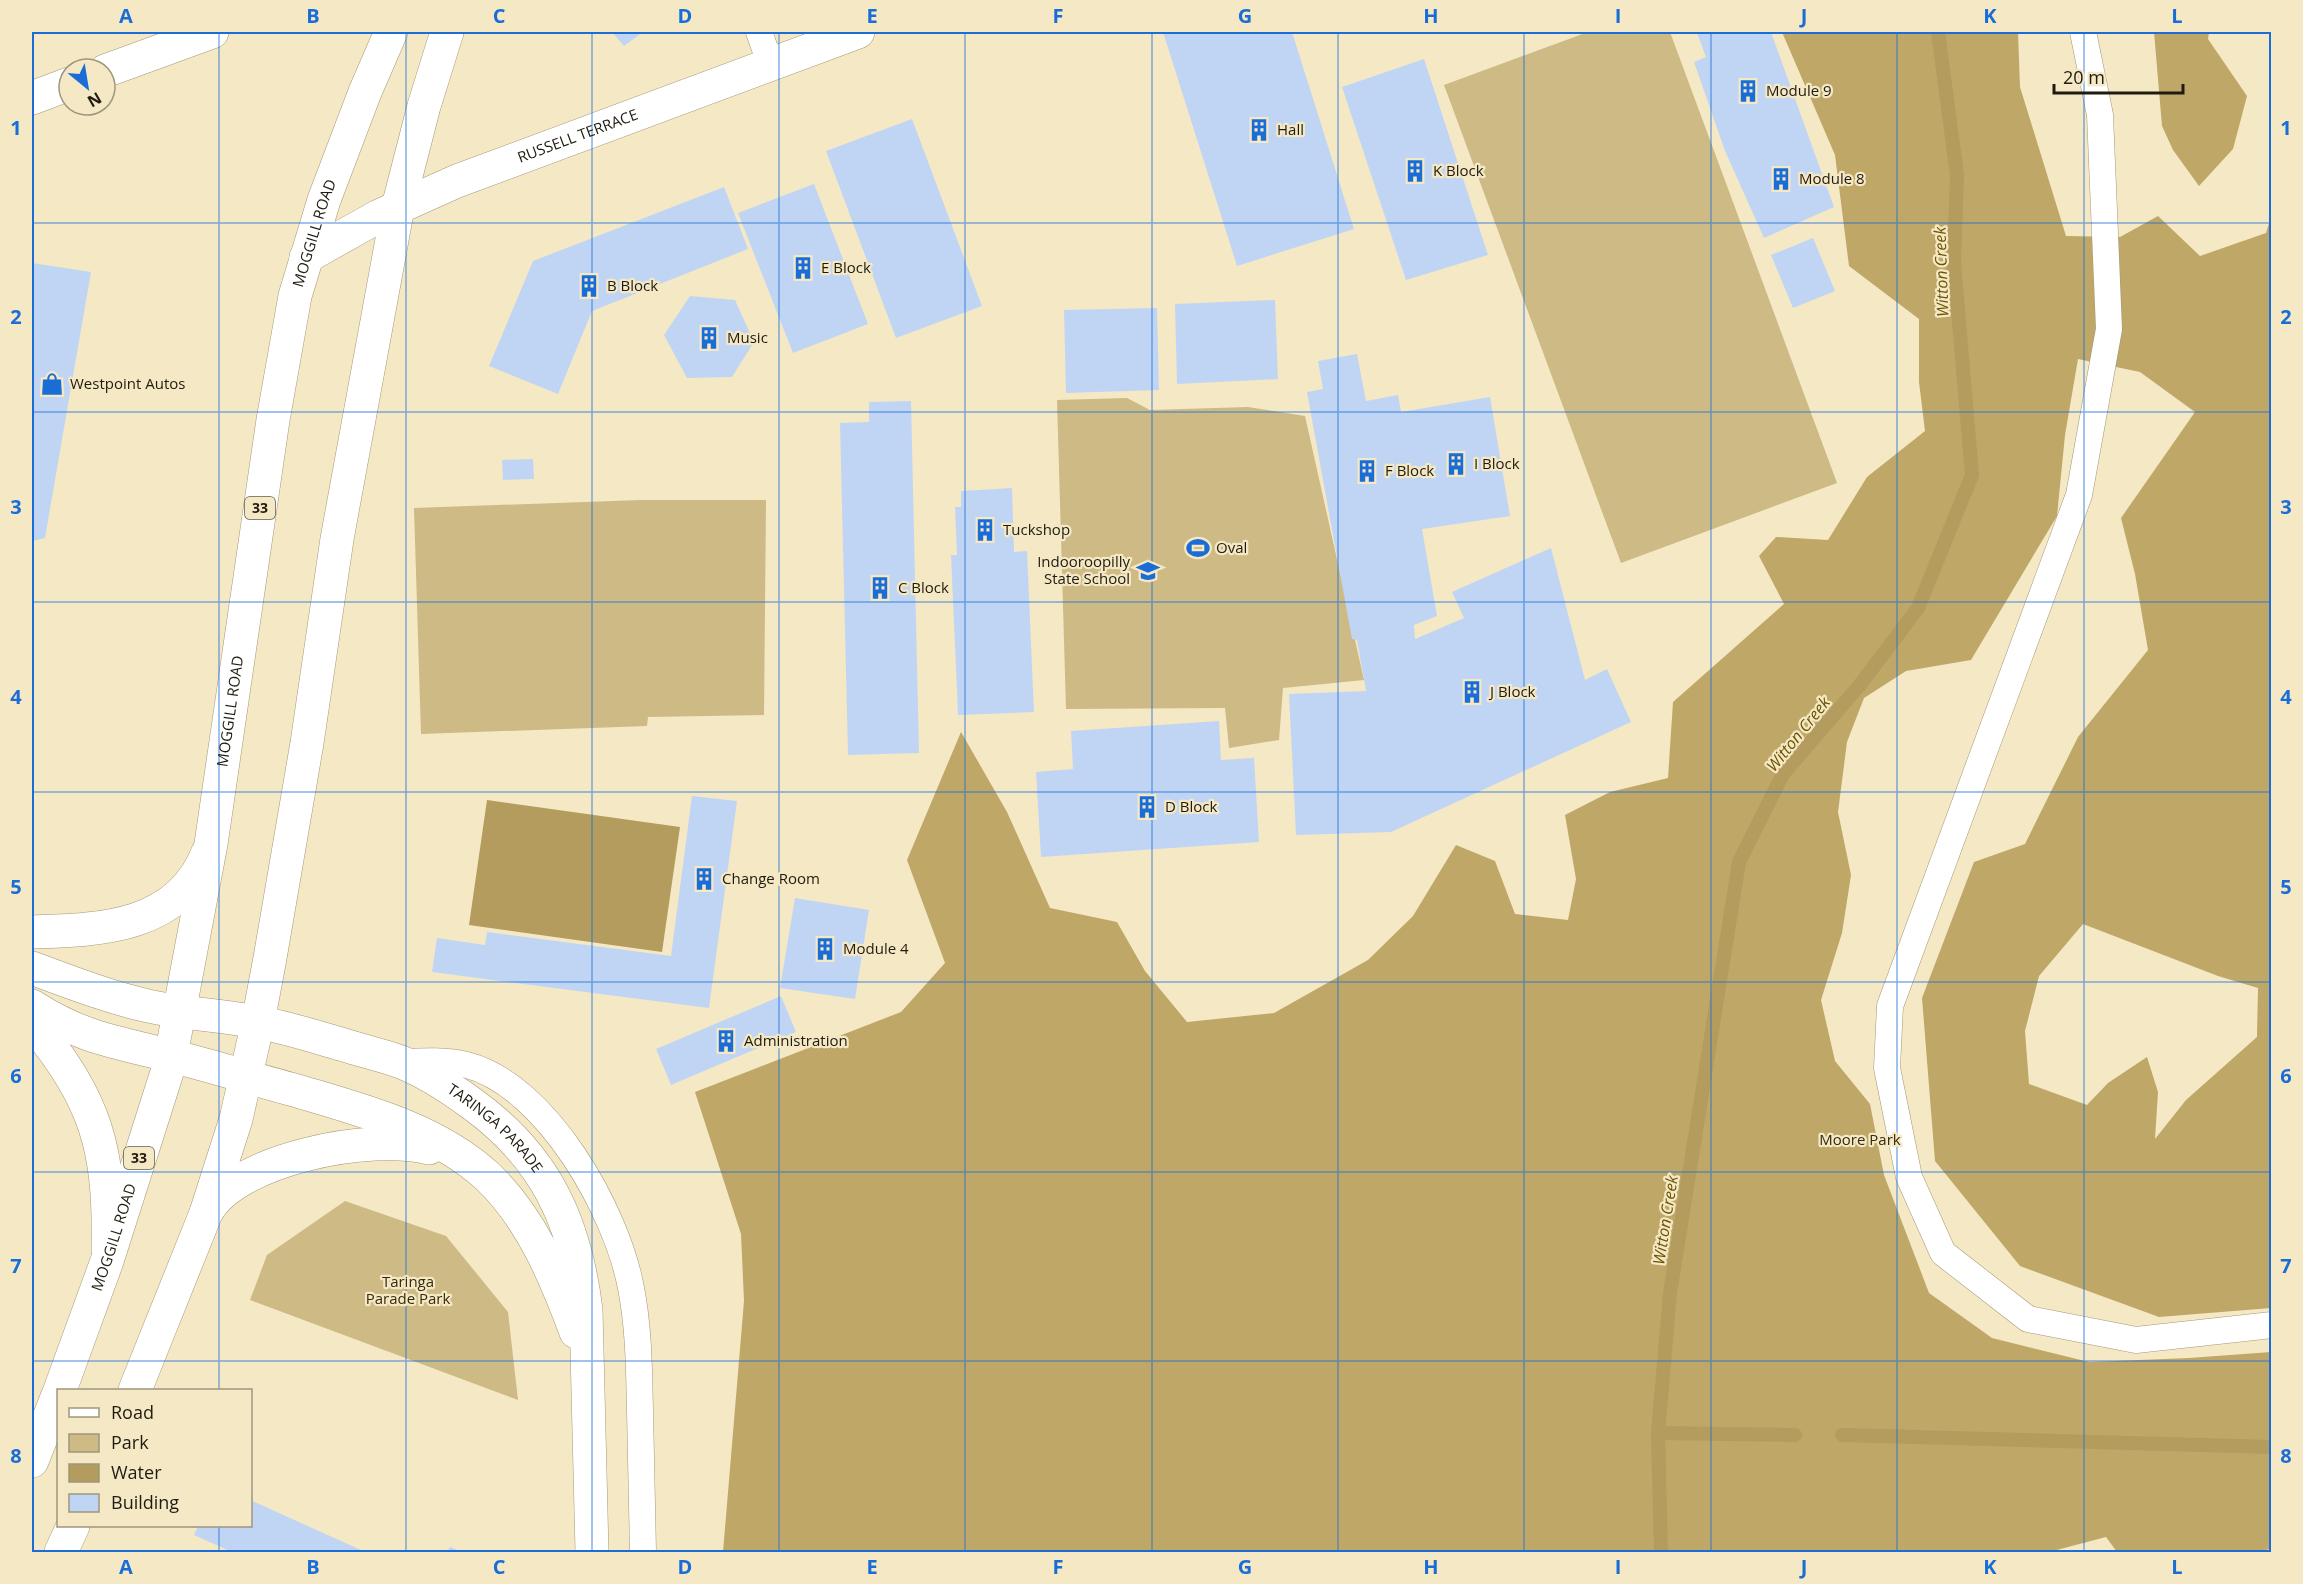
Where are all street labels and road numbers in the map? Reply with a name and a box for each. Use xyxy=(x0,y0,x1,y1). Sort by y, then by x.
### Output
street label: RUSSELL TERRACE xyxy=(514,104,640,167)
street label: MOGGILL ROAD xyxy=(287,176,340,289)
road number: 33 xyxy=(245,497,275,519)
street label: MOGGILL ROAD xyxy=(211,654,247,768)
street label: TARINGA PARADE xyxy=(444,1079,548,1176)
road number: 33 xyxy=(124,1147,154,1169)
street label: MOGGILL ROAD xyxy=(86,1181,140,1294)

